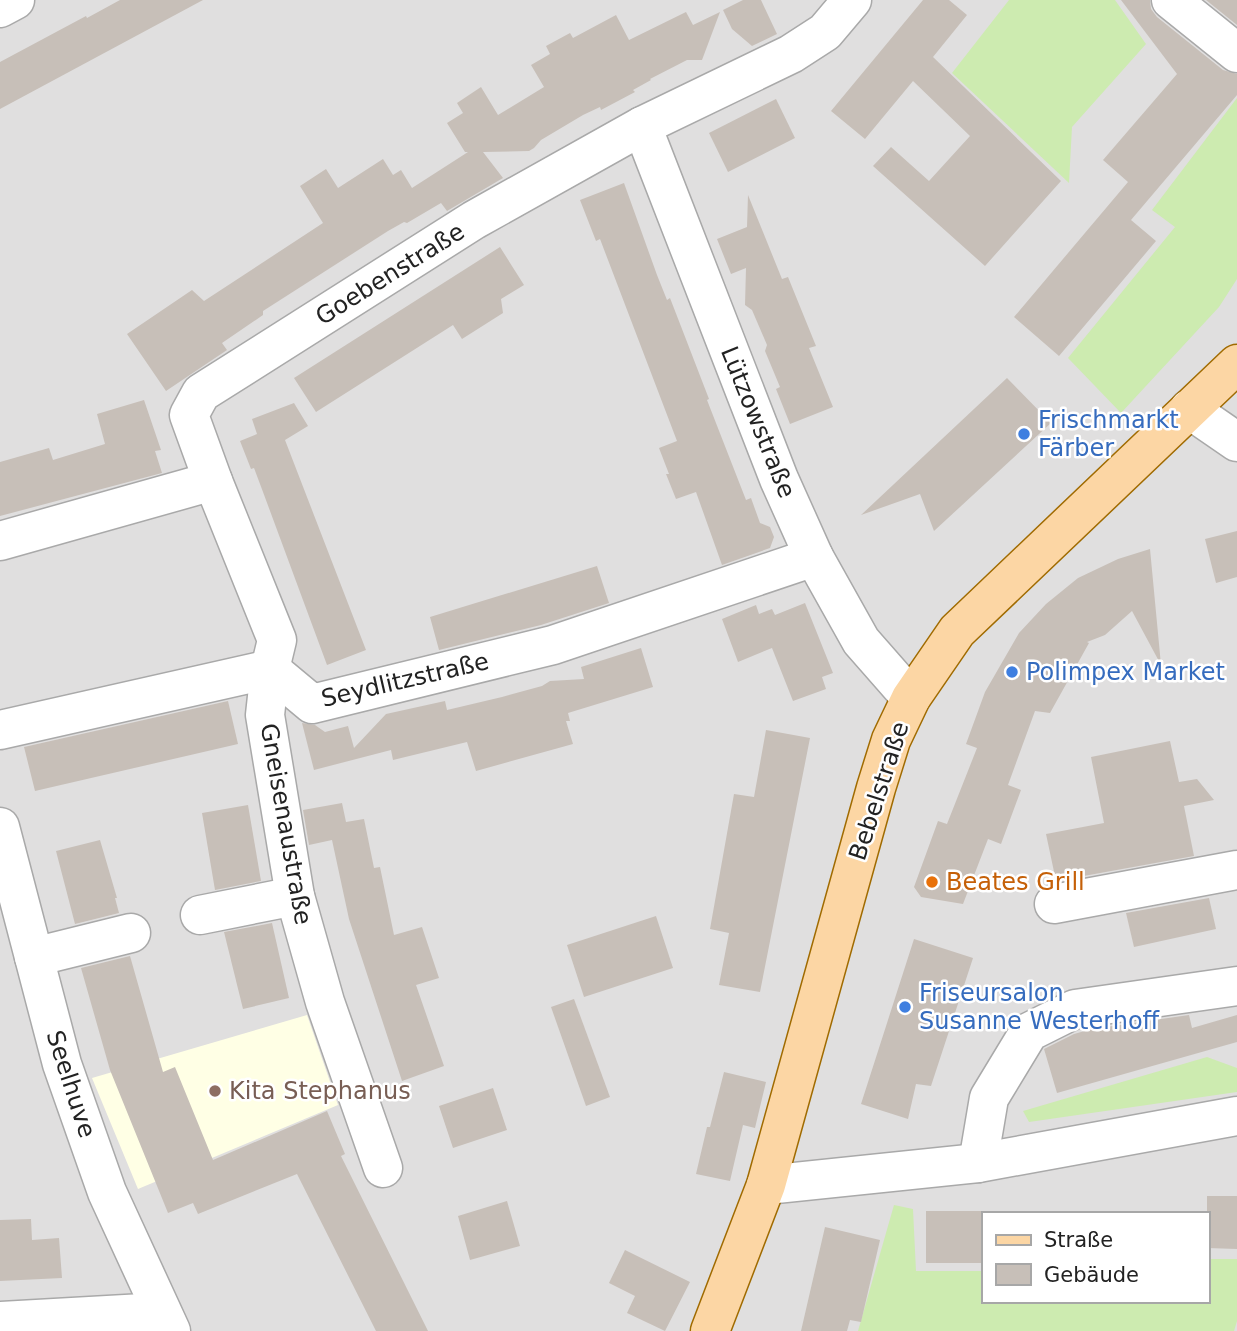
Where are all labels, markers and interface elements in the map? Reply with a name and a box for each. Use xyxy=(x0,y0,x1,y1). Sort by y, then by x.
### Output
street label: Goebenstraße xyxy=(311,217,469,331)
street label: Lützowstraße xyxy=(715,342,801,502)
place label: Frischmarkt Färber xyxy=(1038,406,1179,462)
marker: Frischmarkt Färber xyxy=(1016,426,1032,442)
street label: Seydlitzstraße xyxy=(318,647,492,713)
place label: Polimpex Market xyxy=(1026,658,1225,686)
marker: Polimpex Market xyxy=(1004,664,1020,680)
street label: Bebelstraße xyxy=(843,718,915,864)
street label: Gneisenaustraße xyxy=(254,721,318,927)
place label: Beates Grill xyxy=(946,868,1085,896)
marker: Beates Grill xyxy=(924,874,940,890)
place label: Friseursalon Susanne Westerhoff xyxy=(919,979,1160,1035)
marker: Friseursalon Susanne Westerhoff xyxy=(897,999,913,1015)
street label: Seelhuve xyxy=(41,1027,101,1141)
place label: Kita Stephanus xyxy=(229,1077,411,1105)
marker: Kita Stephanus xyxy=(207,1083,223,1099)
legend xyxy=(982,1212,1209,1303)
text: Straße xyxy=(1044,1228,1113,1252)
text: Gebäude xyxy=(1044,1263,1139,1287)

